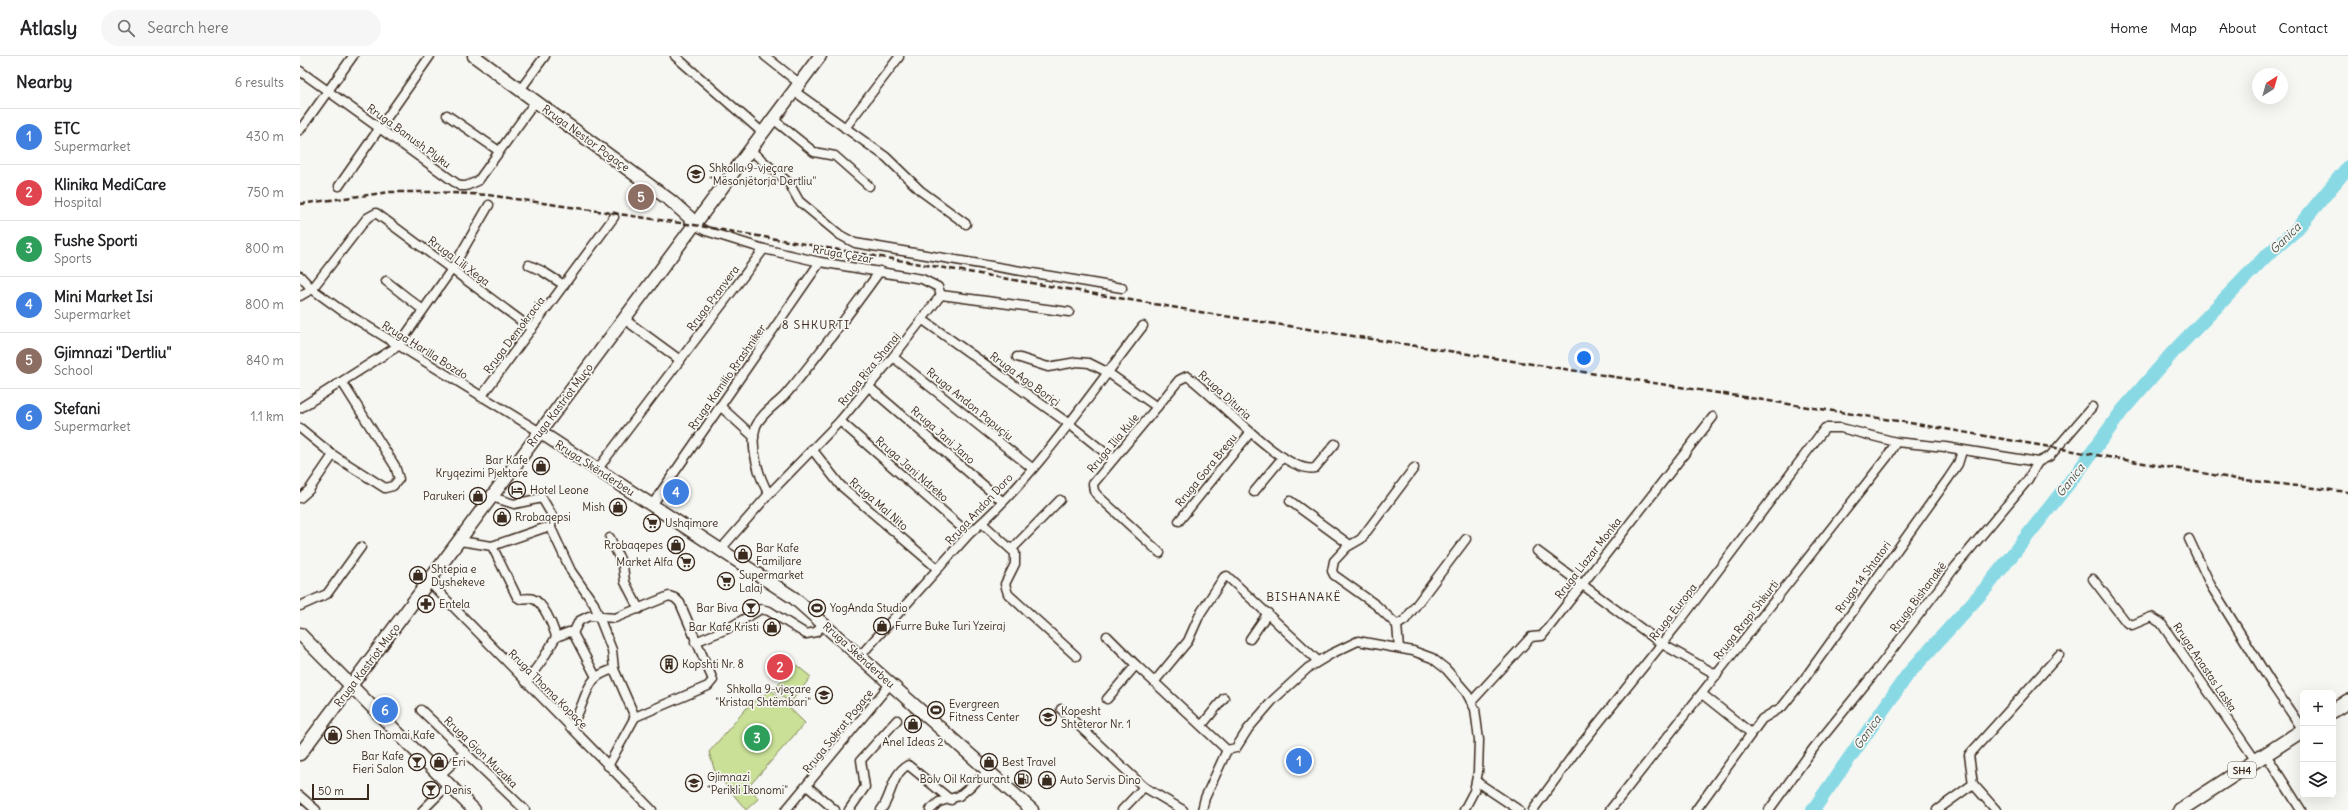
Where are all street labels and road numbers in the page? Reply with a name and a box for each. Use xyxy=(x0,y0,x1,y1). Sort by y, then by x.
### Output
street label: Rruga Banush Plyku xyxy=(364,101,454,172)
street label: Rruga Nestor Pogaçe xyxy=(540,102,632,174)
street label: Rruga Lili Xega xyxy=(425,233,493,289)
street label: Rruga Çezar xyxy=(811,242,875,266)
street label: Rruga Pranvera xyxy=(684,262,742,334)
street label: Rruga Demokracia xyxy=(480,294,548,376)
street label: Rruga Harilla Bozdo xyxy=(379,318,471,382)
street label: Rruga Kamilio Rrashniker xyxy=(685,321,769,432)
street label: Rruga Riza Shanaj xyxy=(835,330,903,408)
street label: Rruga Ago Boriçi xyxy=(987,349,1063,409)
street label: Rruga Kastriot Muço xyxy=(524,360,596,450)
street label: Rruga Andon Papuçiu xyxy=(924,365,1017,444)
street label: Rruga Dituria xyxy=(1196,368,1254,422)
street label: Rruga Jani Jano xyxy=(908,403,978,467)
street label: Rruga Ilia Kule xyxy=(1084,410,1142,475)
street label: Rruga Gora Bregu xyxy=(1172,430,1240,509)
street label: Rruga Jani Ndreko xyxy=(873,434,951,504)
street label: Rruga Skënderbeu xyxy=(553,437,638,499)
street label: Rruga Andon Doro xyxy=(942,470,1016,548)
street label: Rruga Mal Nito xyxy=(847,475,911,533)
street label: Rruga Llazar Monka xyxy=(1552,515,1624,601)
street label: Rruga 14 Shtatori xyxy=(1832,538,1894,616)
street label: Rruga Bishanakë xyxy=(1887,559,1949,635)
street label: Rruga Rrapi Shkurti xyxy=(1711,577,1781,663)
street label: Rruga Europa xyxy=(1646,581,1700,643)
street label: Rruga Skënderbeu xyxy=(820,619,898,691)
street label: Rruga Kastriot Muço xyxy=(331,620,403,710)
street label: Rruga Anastas Laska xyxy=(2170,620,2240,714)
street label: Rruga Thoma Kopaçe xyxy=(505,646,591,732)
street label: Rruga Sokrat Pogaçe xyxy=(800,686,876,776)
street label: Rruga Gjon Muzaka xyxy=(441,713,521,791)
road number: SH4 xyxy=(2228,762,2256,778)

